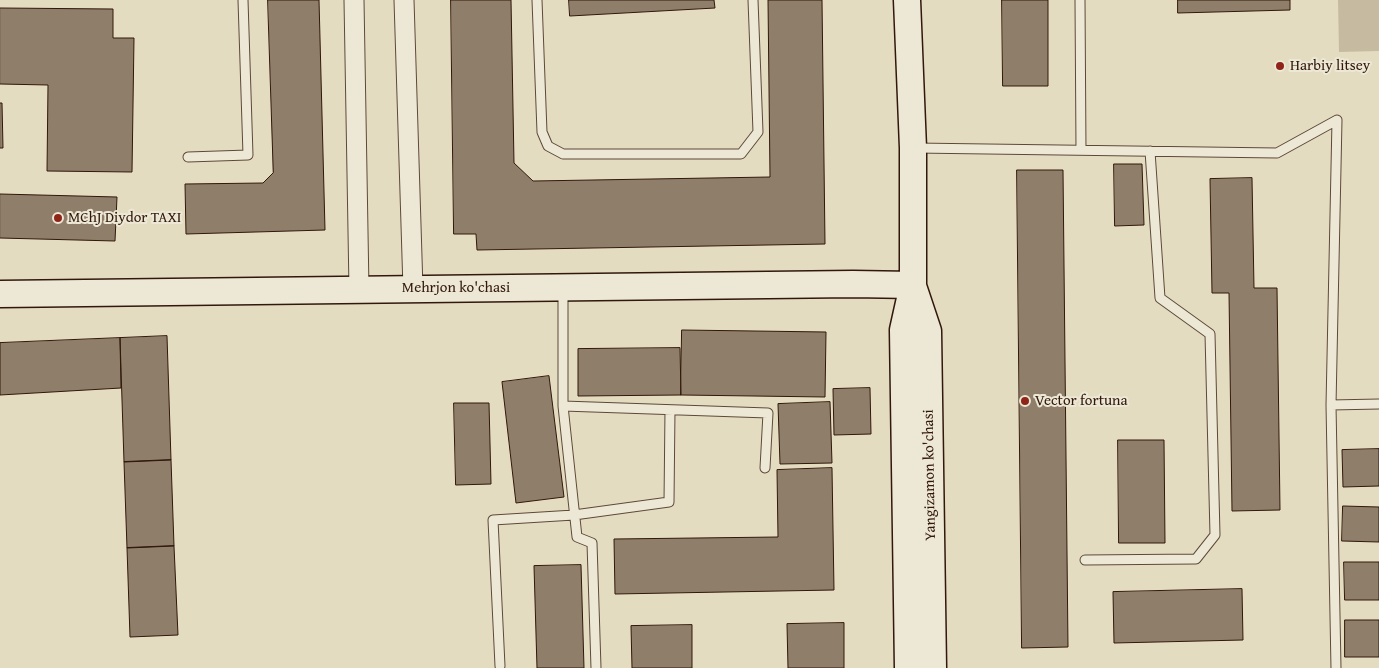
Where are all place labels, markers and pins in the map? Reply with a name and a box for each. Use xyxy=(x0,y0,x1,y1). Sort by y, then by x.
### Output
place label: Harbiy litsey xyxy=(1290,57,1370,75)
marker: Harbiy litsey xyxy=(1274,60,1286,72)
place label: MChJ Diydor TAXI xyxy=(68,209,181,227)
marker: MChJ Diydor TAXI xyxy=(52,212,64,224)
place label: Vector fortuna xyxy=(1035,392,1128,410)
marker: Vector fortuna xyxy=(1019,395,1031,407)

